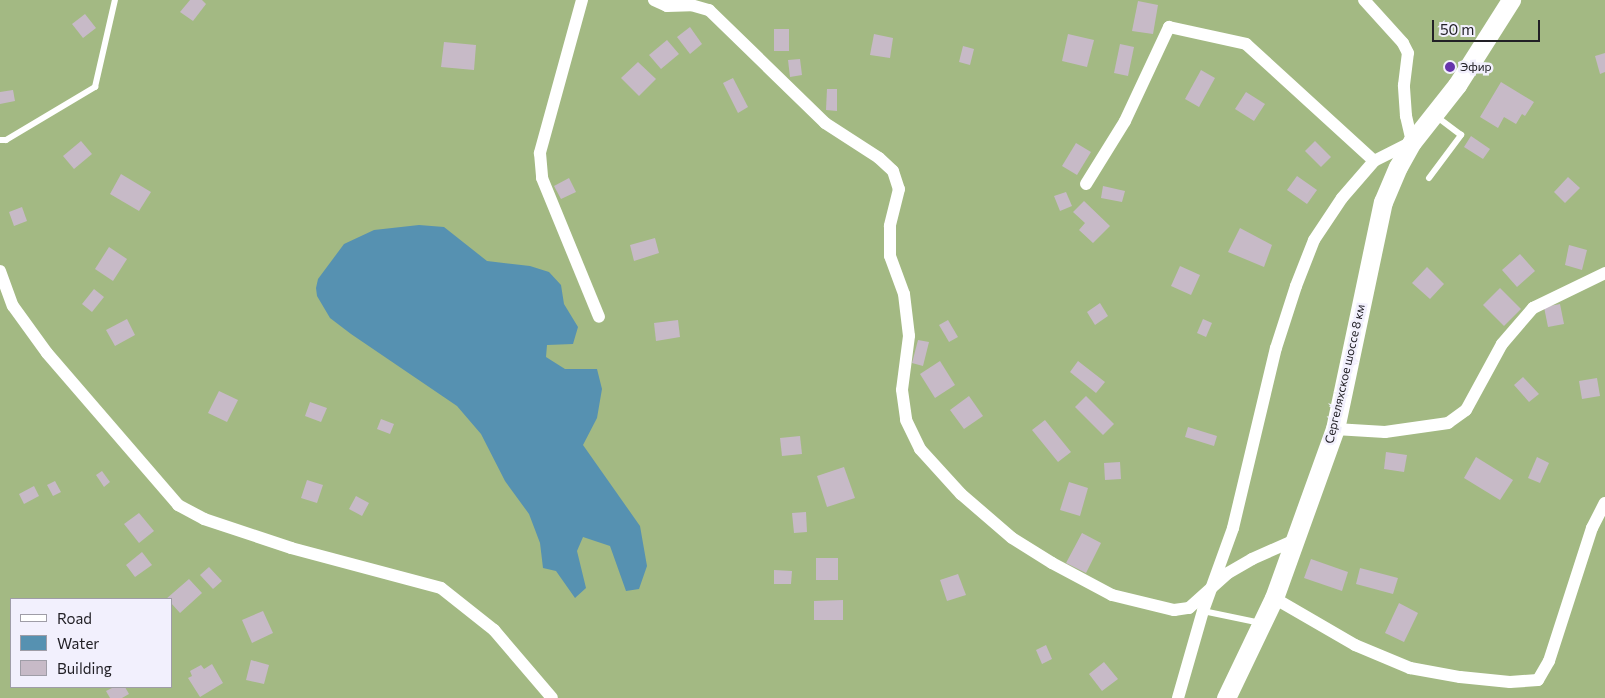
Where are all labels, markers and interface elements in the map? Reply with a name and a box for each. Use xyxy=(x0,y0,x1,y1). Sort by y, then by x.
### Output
scale bar xyxy=(1435,10,1542,42)
text: 50 m xyxy=(1440,20,1474,38)
place label: Эфир xyxy=(1460,60,1492,74)
marker: Эфир xyxy=(1444,61,1456,73)
street label: Сергеляхское шоссе 8 км xyxy=(1322,303,1368,445)
legend xyxy=(10,598,172,688)
text: Road xyxy=(57,609,92,627)
text: Water xyxy=(57,634,99,652)
text: Building xyxy=(57,659,112,677)

